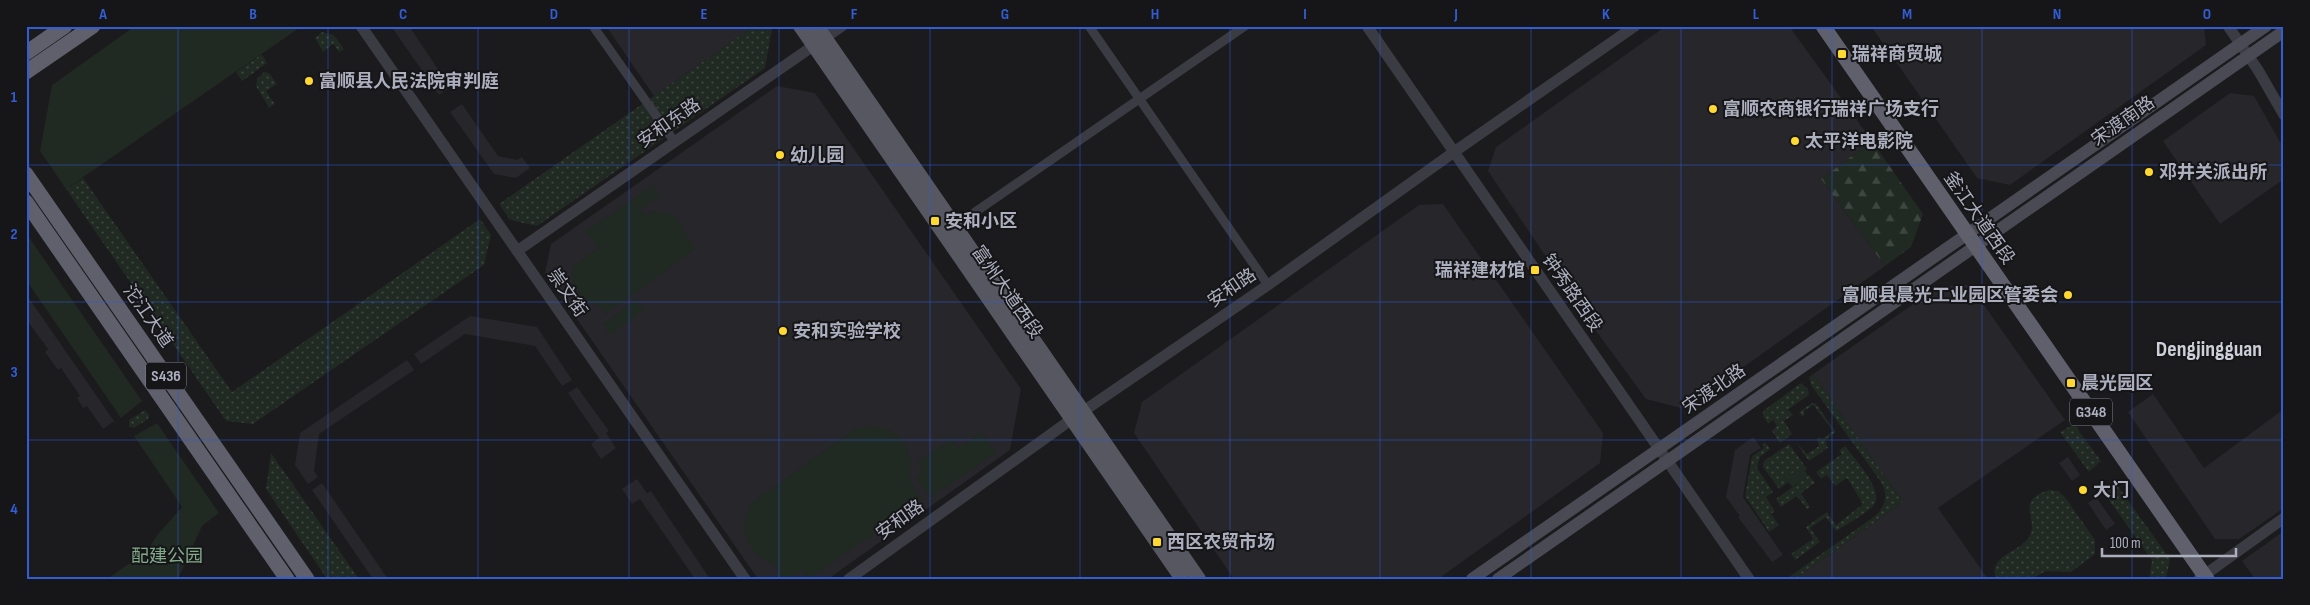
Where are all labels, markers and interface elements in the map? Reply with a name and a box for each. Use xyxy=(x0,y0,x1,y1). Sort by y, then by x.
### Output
text: A xyxy=(98,5,107,24)
text: B xyxy=(249,5,257,24)
text: C xyxy=(399,5,407,24)
text: D xyxy=(550,5,558,24)
text: E xyxy=(701,5,708,24)
text: F xyxy=(851,5,858,24)
text: G xyxy=(1001,5,1009,24)
text: H xyxy=(1151,5,1159,24)
text: I xyxy=(1303,5,1307,24)
text: J xyxy=(1453,5,1458,24)
text: K xyxy=(1602,5,1610,24)
text: L xyxy=(1753,5,1760,24)
text: M xyxy=(1902,5,1912,24)
text: N xyxy=(2053,5,2061,24)
text: O xyxy=(2203,5,2211,24)
place label: 瑞祥商贸城 xyxy=(1852,44,1942,65)
marker: 瑞祥商贸城 xyxy=(1836,48,1848,60)
place label: 富顺县人民法院审判庭 xyxy=(319,71,499,92)
marker: 富顺县人民法院审判庭 xyxy=(303,75,315,87)
text: 1 xyxy=(11,88,18,107)
street label: 宋渡南路 xyxy=(2087,92,2159,150)
street label: 安和东路 xyxy=(633,94,705,152)
place label: 富顺农商银行瑞祥广场支行 xyxy=(1723,98,1939,120)
marker: 富顺农商银行瑞祥广场支行 xyxy=(1707,103,1719,115)
place label: 太平洋电影院 xyxy=(1805,131,1913,152)
marker: 太平洋电影院 xyxy=(1789,135,1801,147)
place label: 幼儿园 xyxy=(790,145,844,166)
marker: 幼儿园 xyxy=(774,149,786,161)
place label: 邓井关派出所 xyxy=(2159,162,2267,183)
marker: 邓井关派出所 xyxy=(2143,166,2155,178)
street label: 釜江大道西段 xyxy=(1939,168,2019,268)
place label: 安和小区 xyxy=(945,211,1017,232)
marker: 安和小区 xyxy=(929,215,941,227)
text: 2 xyxy=(10,225,18,244)
street label: 富州大道西段 xyxy=(967,242,1047,342)
street label: 钟秀路西段 xyxy=(1538,250,1606,336)
place label: 瑞祥建材馆 xyxy=(1435,260,1525,281)
street label: 安和路 xyxy=(1204,264,1260,312)
marker: 瑞祥建材馆 xyxy=(1529,264,1541,276)
street label: 崇文街 xyxy=(543,265,591,321)
street label: 沱江大道 xyxy=(119,280,177,352)
place label: 富顺县晨光工业园区管委会 xyxy=(1842,285,2058,306)
marker: 富顺县晨光工业园区管委会 xyxy=(2062,289,2074,301)
place label: 安和实验学校 xyxy=(793,321,901,342)
marker: 安和实验学校 xyxy=(777,325,789,337)
district label: Dengjingguan xyxy=(2156,336,2262,363)
street label: 宋渡北路 xyxy=(1678,360,1750,418)
road number: S436 xyxy=(146,362,186,390)
text: 3 xyxy=(10,363,18,382)
place label: 晨光园区 xyxy=(2081,373,2153,394)
marker: 晨光园区 xyxy=(2065,377,2077,389)
road number: G348 xyxy=(2070,398,2112,426)
place label: 大门 xyxy=(2093,480,2129,501)
marker: 大门 xyxy=(2077,484,2089,496)
street label: 安和路 xyxy=(872,496,928,544)
text: 4 xyxy=(10,500,18,519)
scale bar xyxy=(2102,525,2236,557)
place label: 西区农贸市场 xyxy=(1167,532,1275,553)
text: 100 m xyxy=(2110,534,2141,553)
marker: 西区农贸市场 xyxy=(1151,536,1163,548)
park label: 配建公园 xyxy=(131,546,203,567)

